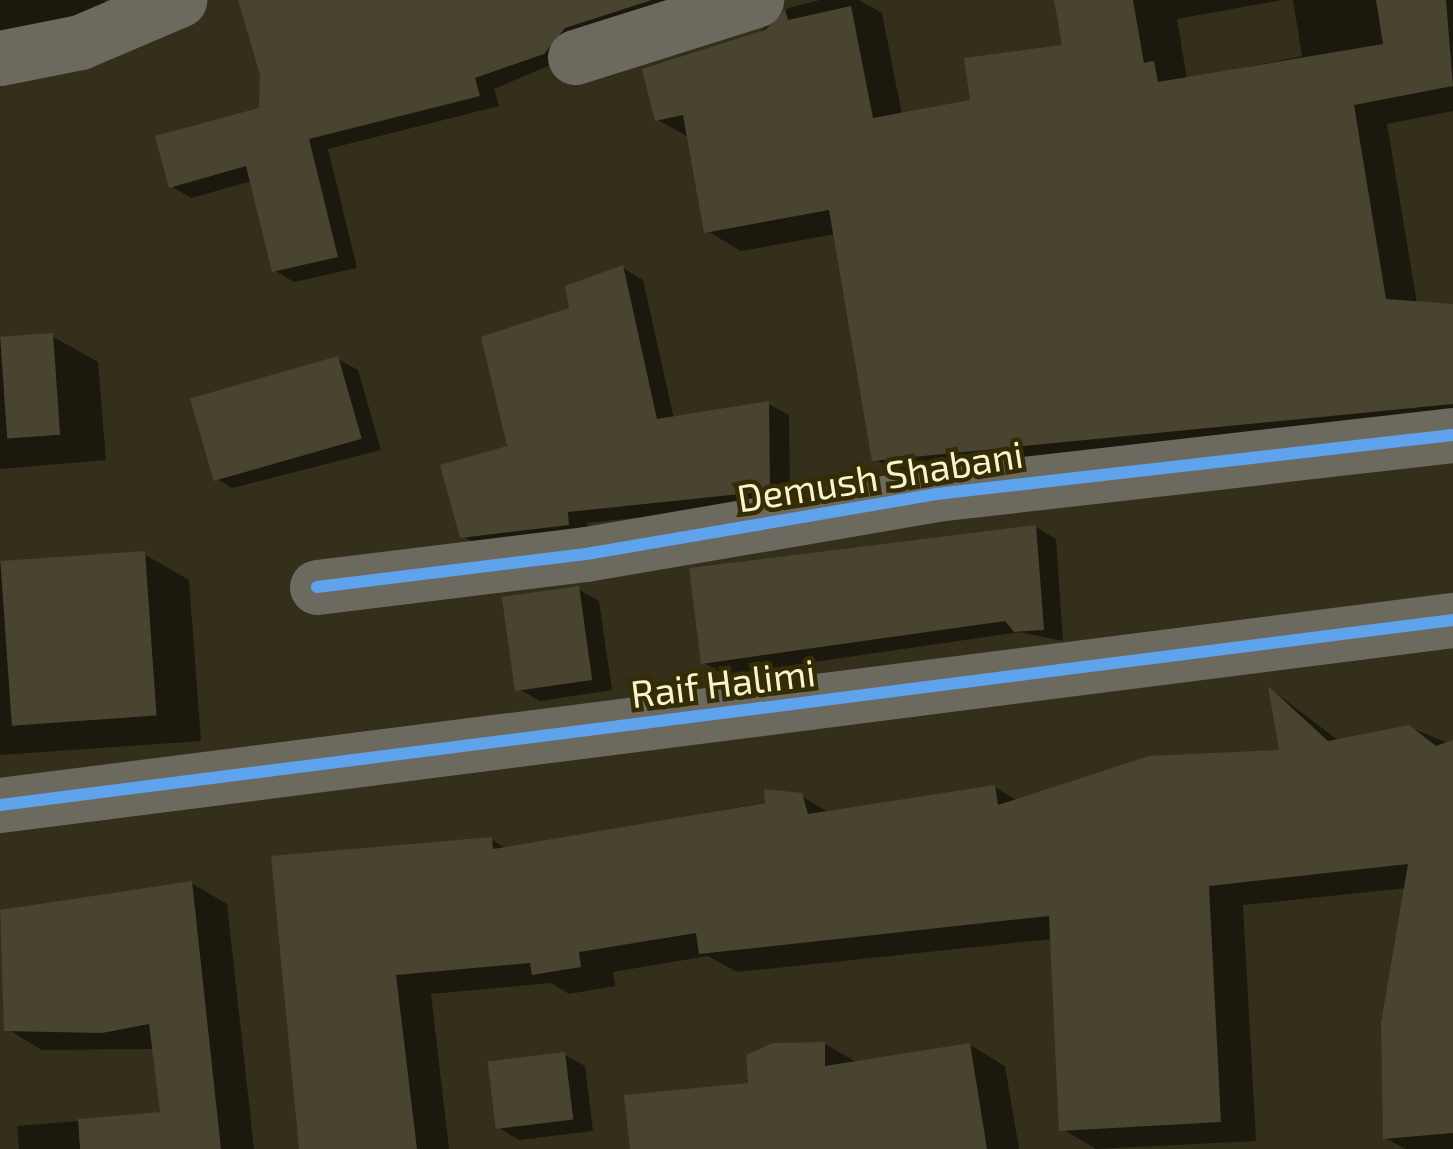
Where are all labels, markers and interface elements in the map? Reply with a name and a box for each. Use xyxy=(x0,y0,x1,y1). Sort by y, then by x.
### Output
street label: Demush Shabani xyxy=(734,431,1026,521)
street label: Raif Halimi xyxy=(628,649,818,717)

